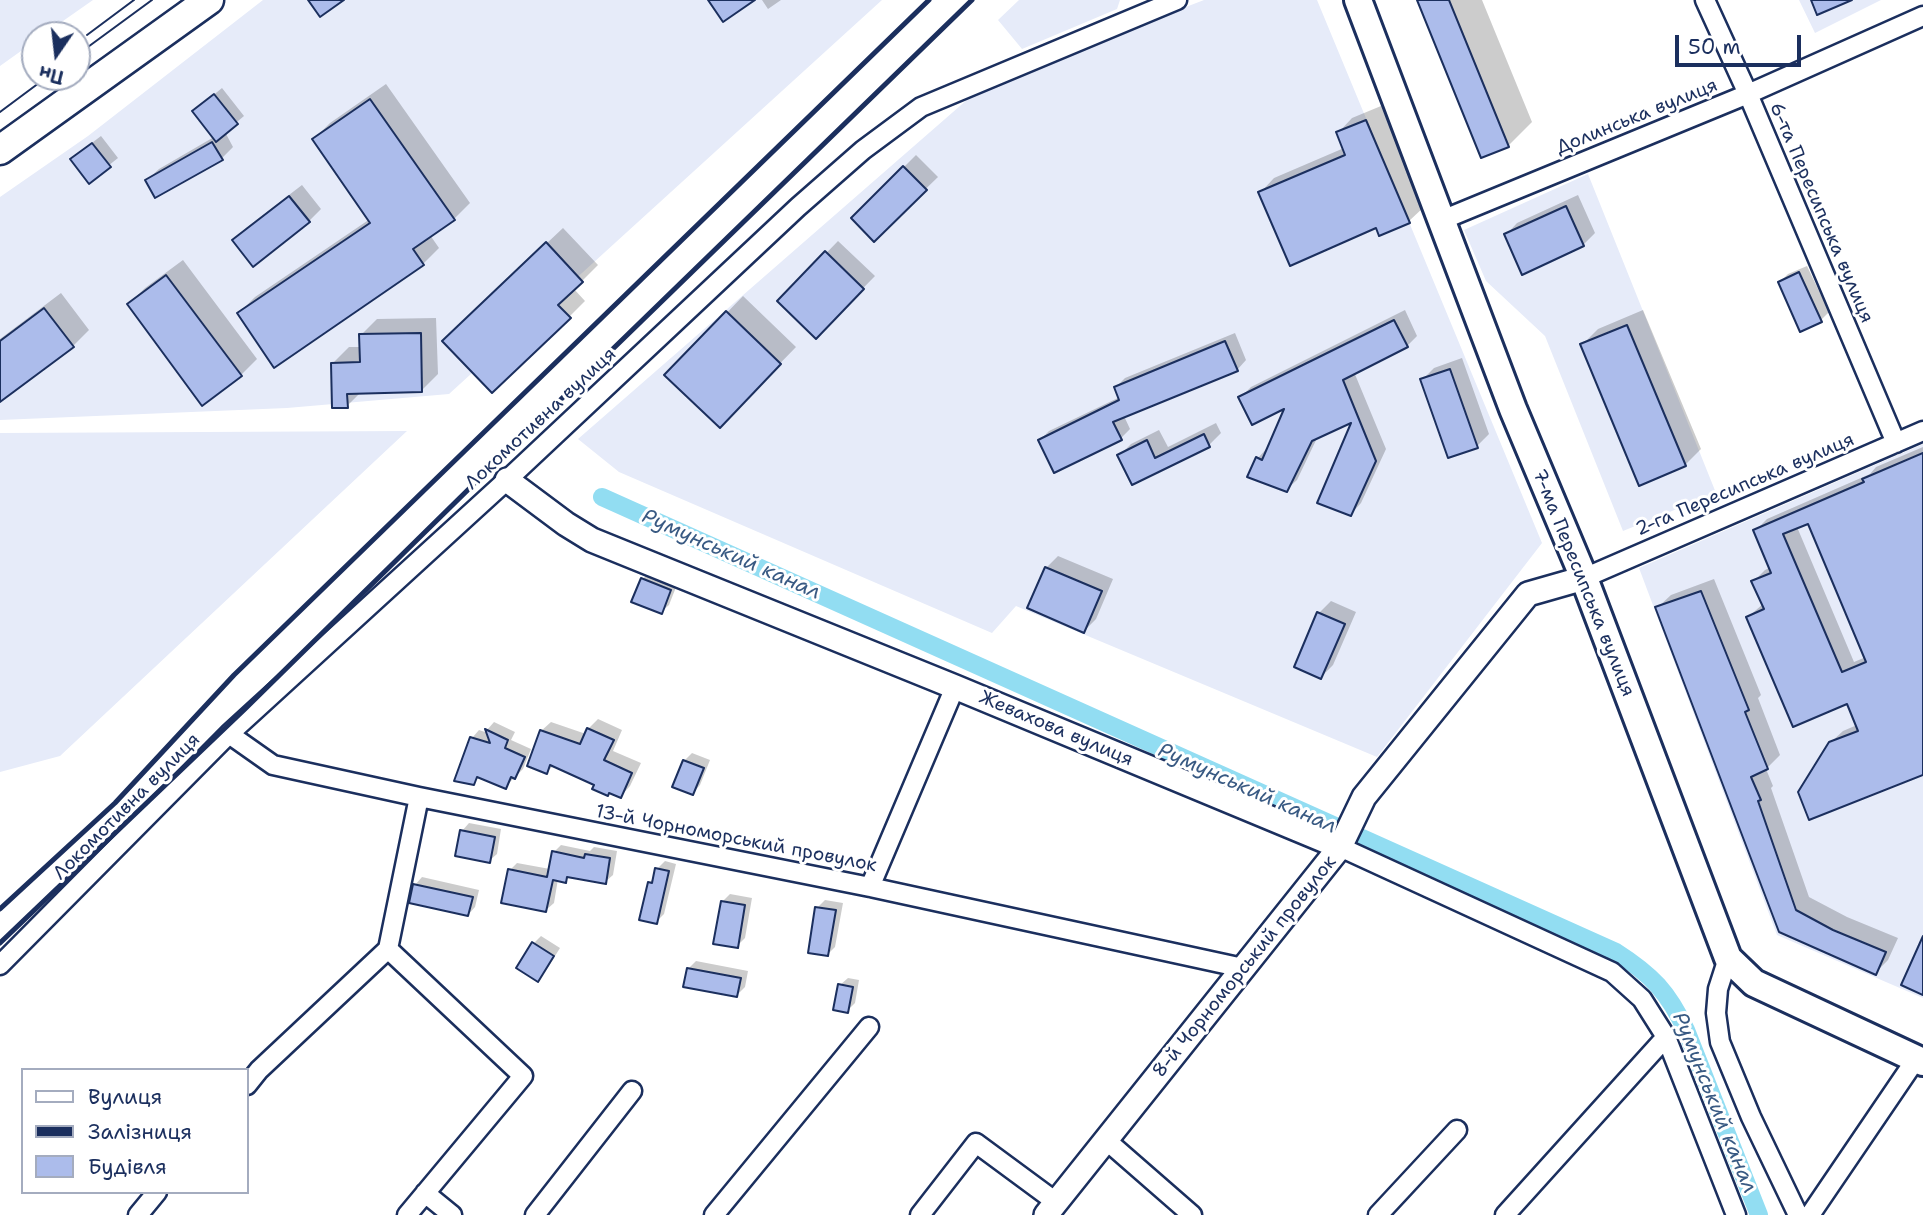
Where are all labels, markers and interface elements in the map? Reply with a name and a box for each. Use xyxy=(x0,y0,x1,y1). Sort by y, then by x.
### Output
north arrow xyxy=(21,21,91,91)
scale bar xyxy=(1678,21,1804,65)
text: 50 m xyxy=(1688,33,1741,61)
text: Пн xyxy=(36,60,66,90)
street label: Долинська вулиця xyxy=(1553,74,1721,160)
street label: 6-та Пересипська вулиця xyxy=(1764,99,1878,327)
street label: Локомотивна вулиця xyxy=(461,343,621,495)
street label: 2-га Пересипська вулиця xyxy=(1632,429,1858,541)
street label: 7-ма Пересипська вулиця xyxy=(1527,466,1639,700)
water label: Румунський канал xyxy=(638,504,824,606)
street label: Жевахова вулиця xyxy=(976,686,1136,772)
street label: Локомотивна вулиця xyxy=(49,729,205,885)
water label: Румунський канал xyxy=(1154,738,1340,840)
street label: 13-й Чорноморський провулок xyxy=(593,801,879,877)
street label: 8-й Чорноморський провулок xyxy=(1148,851,1342,1083)
water label: Румунський канал xyxy=(1666,1009,1762,1197)
legend xyxy=(21,1068,248,1194)
text: Вулиця xyxy=(88,1083,162,1111)
text: Залізниця xyxy=(88,1118,192,1146)
text: Будівля xyxy=(88,1153,167,1181)

